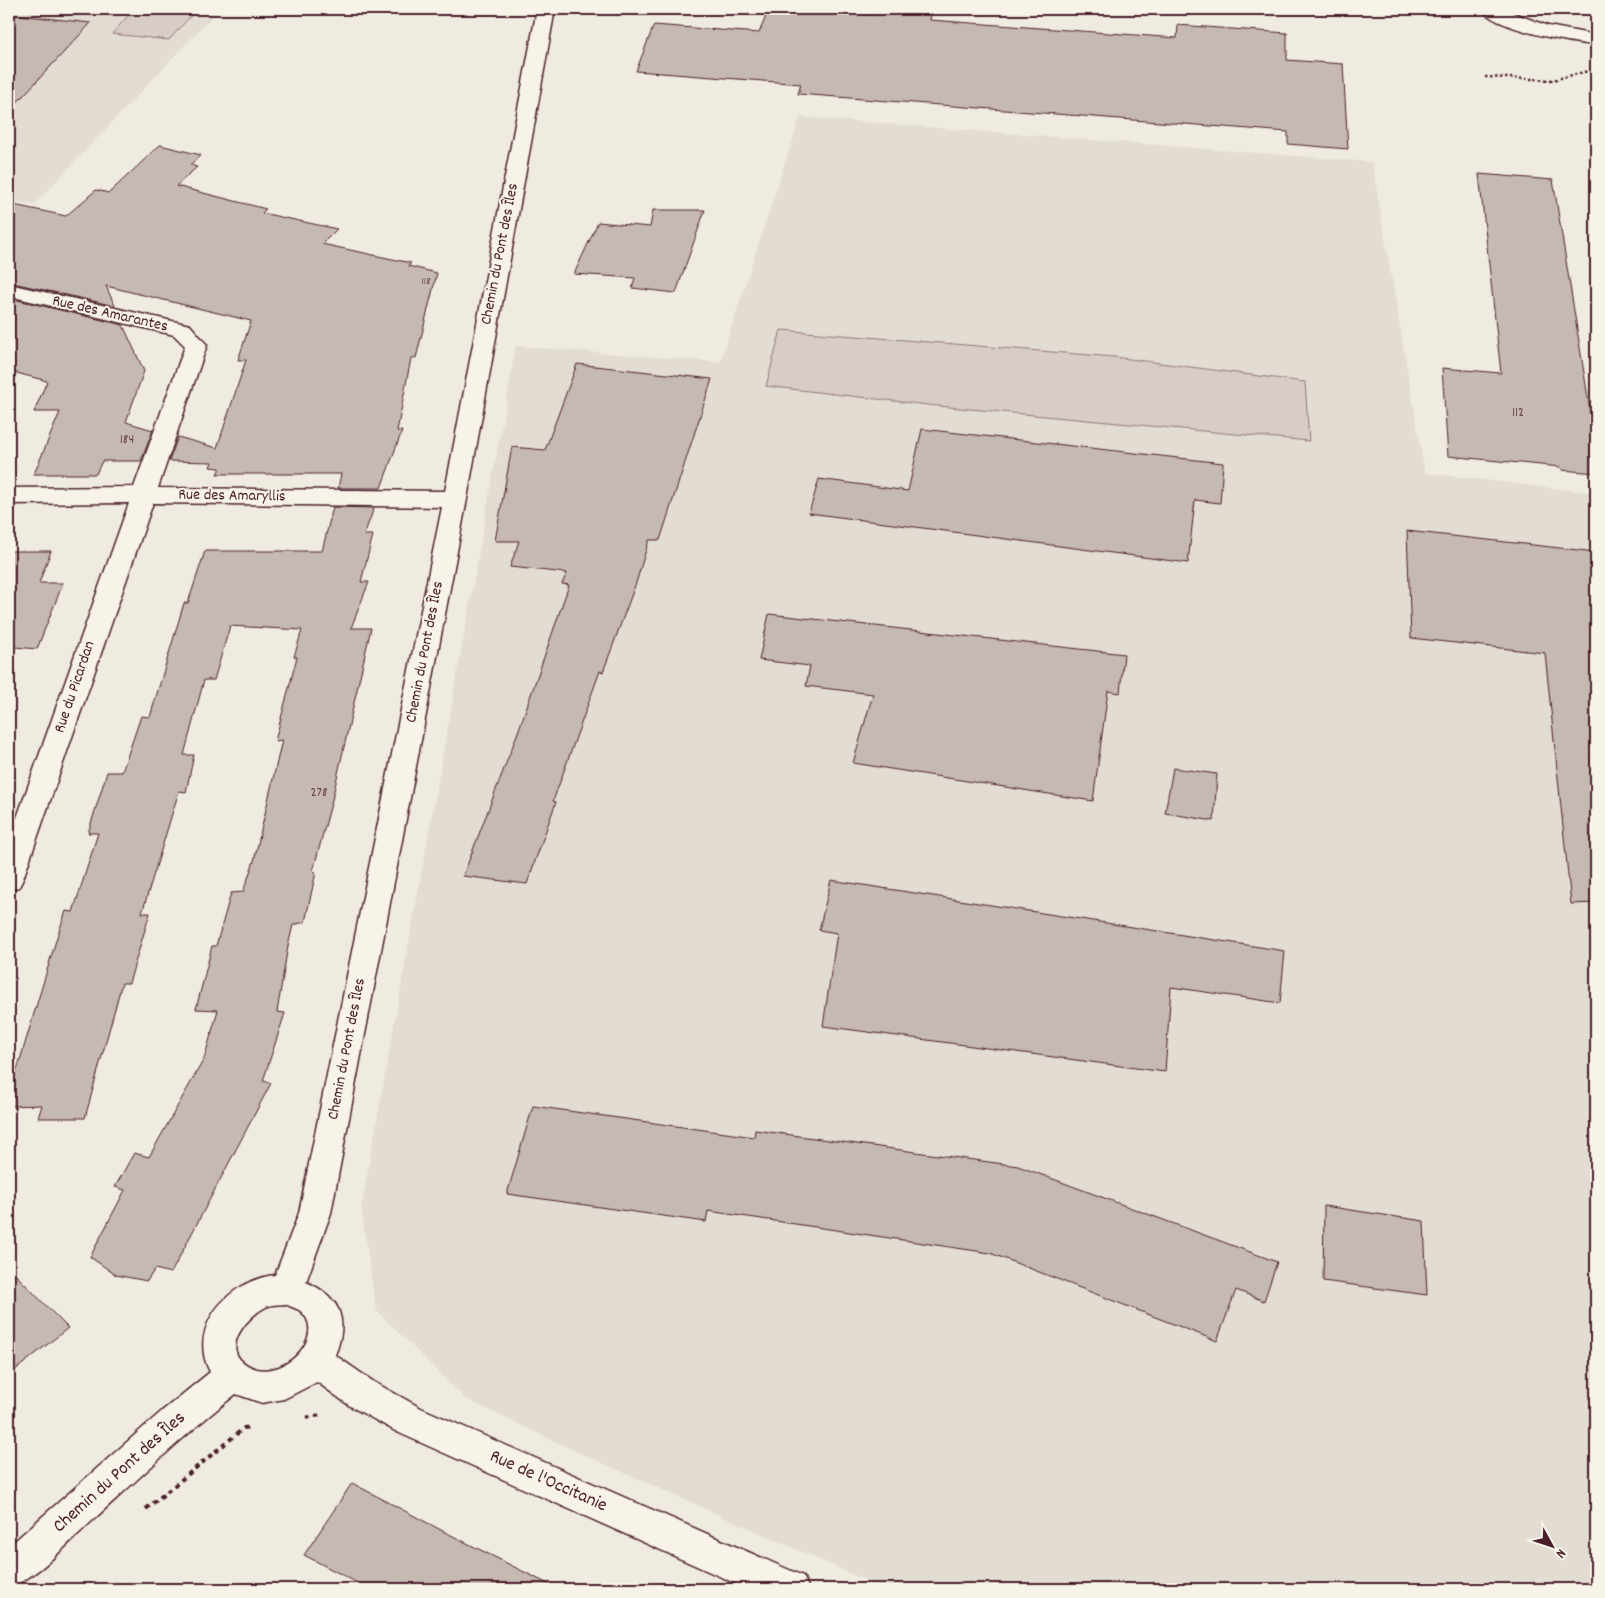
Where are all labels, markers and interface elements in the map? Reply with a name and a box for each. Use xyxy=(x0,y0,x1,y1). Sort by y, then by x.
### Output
street label: Chemin du Pont des Îles xyxy=(475,181,525,327)
house number: 118 xyxy=(421,274,431,290)
street label: Rue des Amarantes xyxy=(50,290,170,339)
house number: 112 xyxy=(1512,403,1524,423)
house number: 184 xyxy=(120,430,134,450)
street label: Rue des Amaryllis xyxy=(178,484,286,508)
street label: Chemin du Pont des Îles xyxy=(400,579,450,725)
street label: Rue du Picardan xyxy=(49,638,101,736)
house number: 278 xyxy=(310,783,328,803)
street label: Chemin du Pont des Îles xyxy=(322,976,372,1122)
street label: Chemin du Pont des Îles xyxy=(48,1406,192,1540)
street label: Rue de l'Occitanie xyxy=(485,1444,611,1520)
north arrow xyxy=(1528,1520,1578,1570)
text: N xyxy=(1550,1544,1570,1562)

